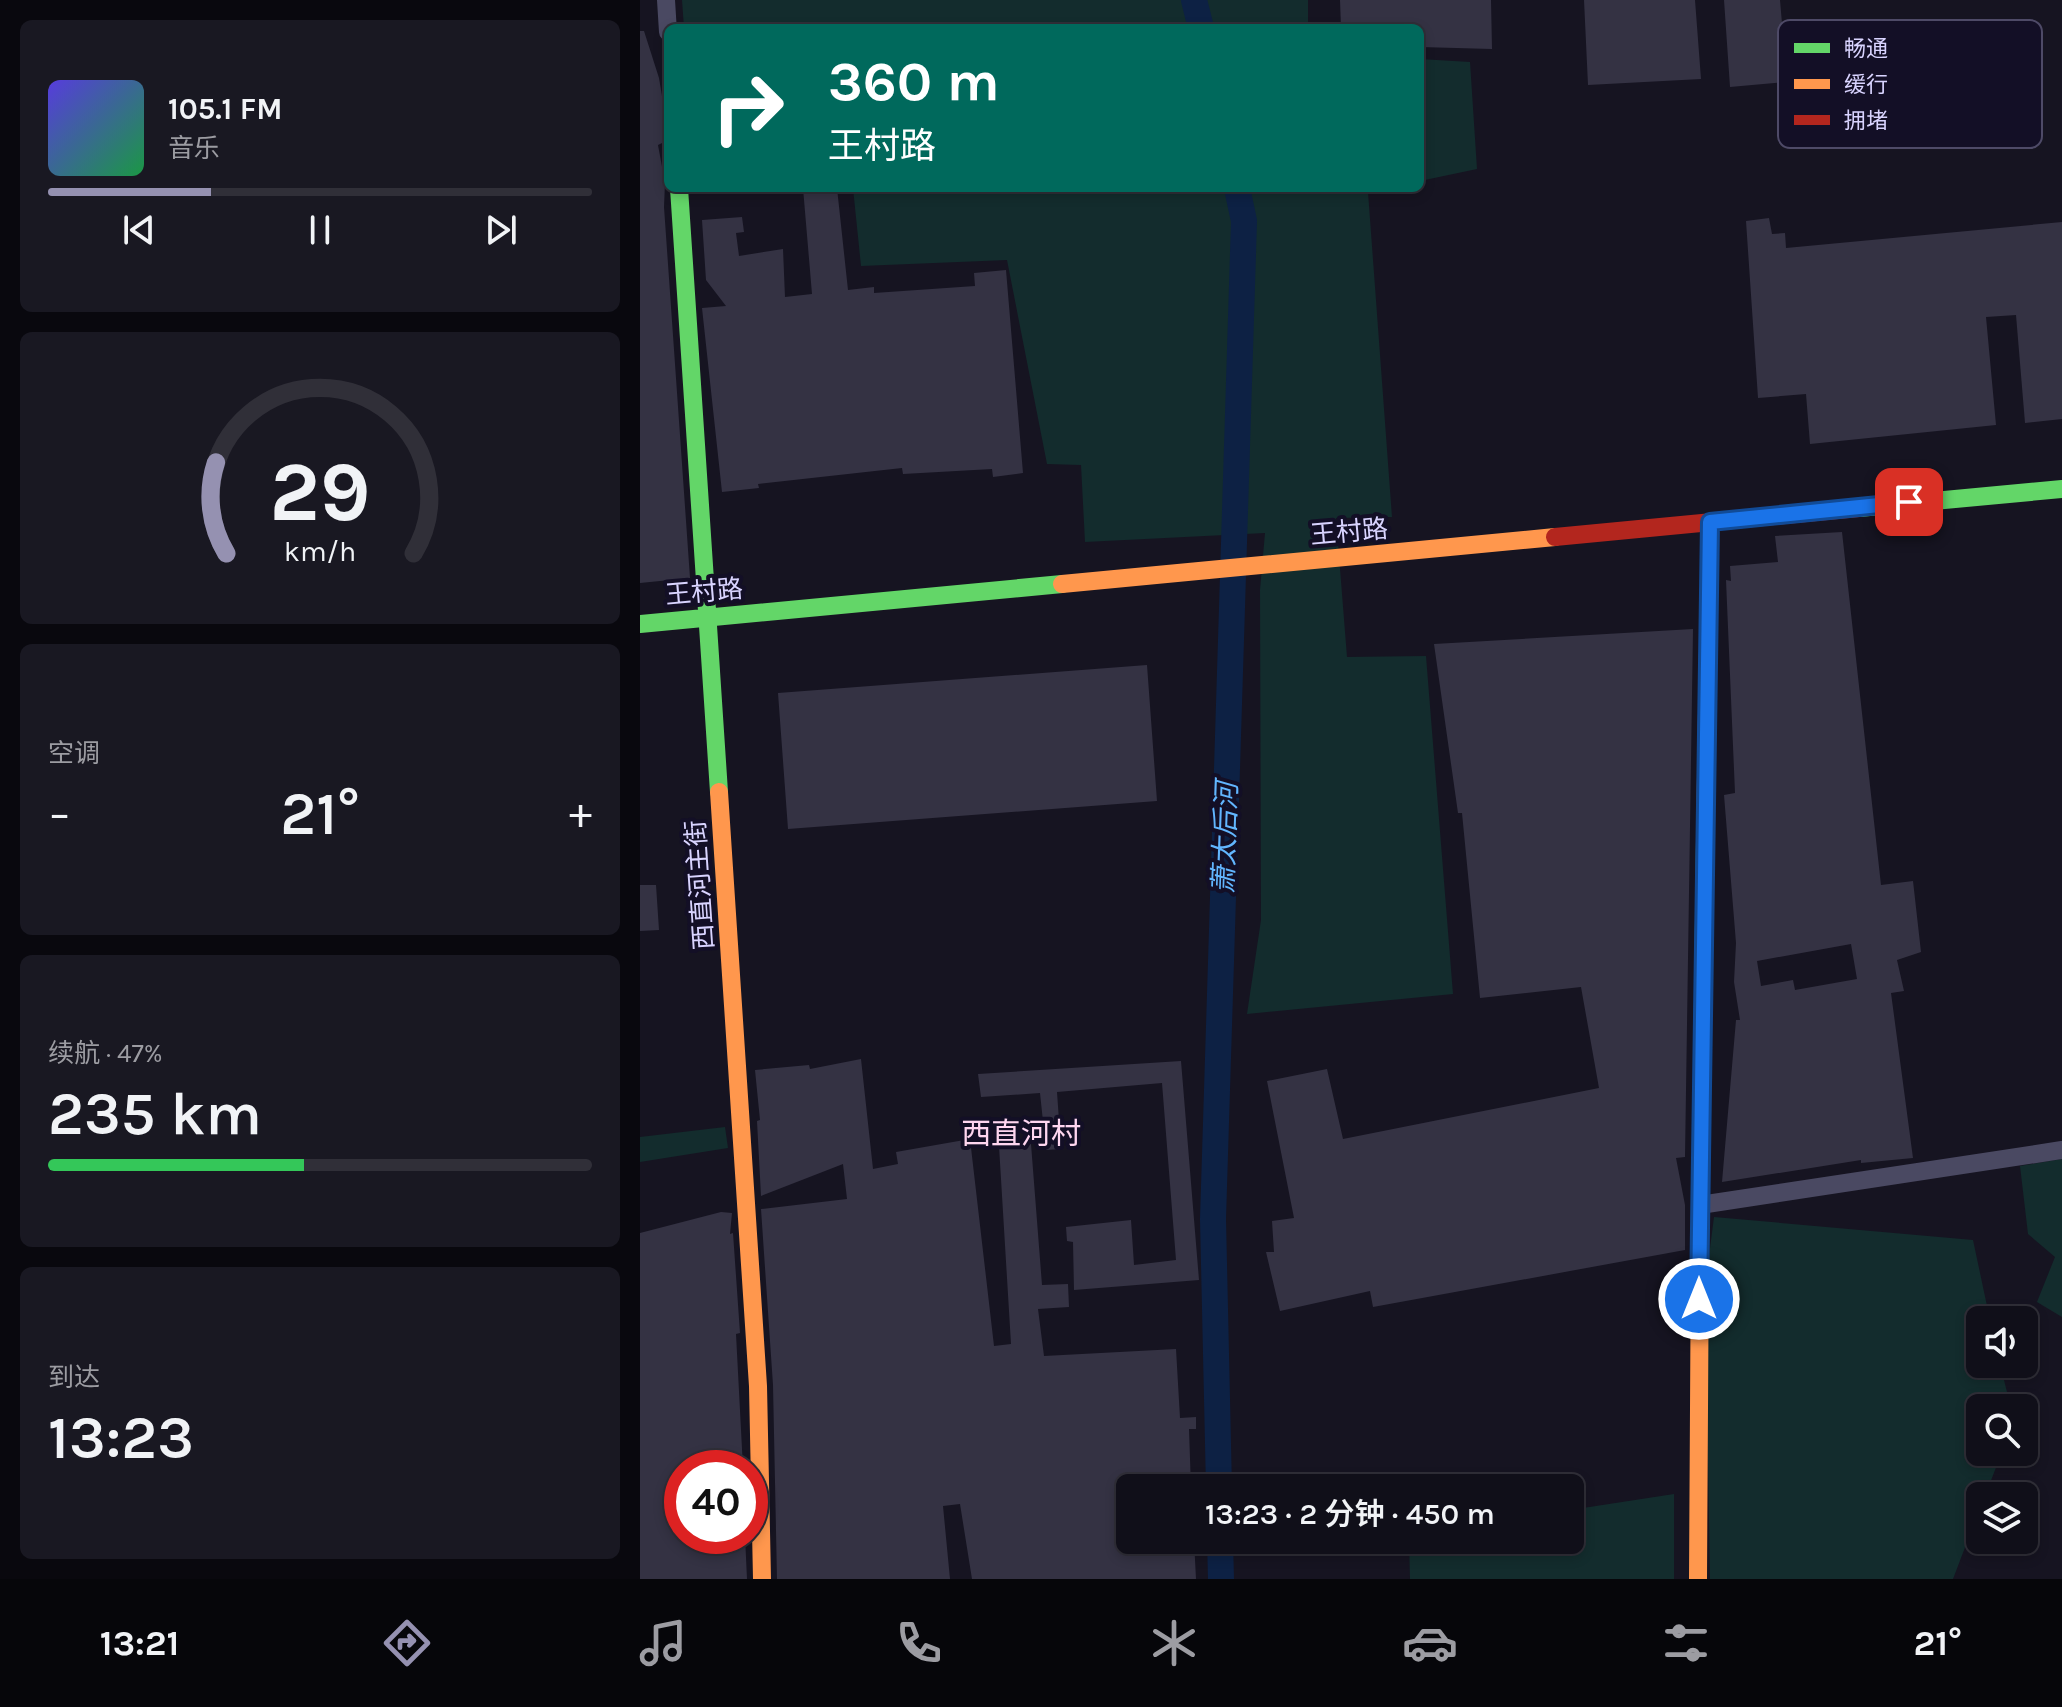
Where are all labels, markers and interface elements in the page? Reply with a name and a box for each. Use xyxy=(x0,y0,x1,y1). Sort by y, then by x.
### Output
legend xyxy=(1778,20,2042,148)
text: 畅通 xyxy=(1844,36,1888,62)
text: 360 m xyxy=(828,49,1000,114)
icon: right xyxy=(696,56,800,160)
text: 缓行 xyxy=(1844,72,1888,98)
text: 105.1 FM xyxy=(168,91,283,127)
text: 拥堵 xyxy=(1844,108,1888,134)
text: 王村路 xyxy=(828,125,936,167)
text: 音乐 xyxy=(168,133,220,164)
icon: previous xyxy=(117,208,161,252)
icon: pause xyxy=(298,208,342,252)
icon: next xyxy=(479,208,523,252)
text: 29 xyxy=(269,443,371,540)
pin xyxy=(1875,468,1943,536)
icon: arrive xyxy=(1887,480,1931,524)
street label: 王村路 xyxy=(1309,513,1389,551)
text: km/h xyxy=(284,535,356,568)
street label: 王村路 xyxy=(664,573,744,611)
text: 空调 xyxy=(48,738,100,769)
water label: 萧太后河 xyxy=(1207,776,1244,895)
text: 21° xyxy=(280,779,360,849)
text: − xyxy=(48,788,71,839)
text: + xyxy=(569,788,592,839)
street label: 西直河主街 xyxy=(680,819,720,951)
text: 续航 · 47% xyxy=(48,1038,163,1069)
text: 235 km xyxy=(48,1079,262,1149)
district label: 西直河村 xyxy=(961,1116,1081,1152)
position arrow xyxy=(1657,1257,1741,1341)
map controls xyxy=(1966,1306,2038,1554)
button: sound xyxy=(1966,1306,2038,1378)
text: 到达 xyxy=(48,1362,100,1393)
button: search xyxy=(1966,1394,2038,1466)
text: 13:23 xyxy=(48,1403,194,1473)
speed limit sign: 40 xyxy=(664,1450,768,1554)
button: layers xyxy=(1966,1482,2038,1554)
text: 13:23 · 2 分钟 · 450 m xyxy=(1205,1496,1495,1532)
icon: directions xyxy=(379,1615,435,1671)
icon: music xyxy=(635,1615,691,1671)
icon: phone xyxy=(891,1615,947,1671)
icon: climate xyxy=(1146,1615,1202,1671)
icon: car xyxy=(1402,1615,1458,1671)
icon: filters xyxy=(1658,1615,1714,1671)
text: 13:21 xyxy=(100,1622,179,1664)
text: 21° xyxy=(1913,1622,1962,1664)

